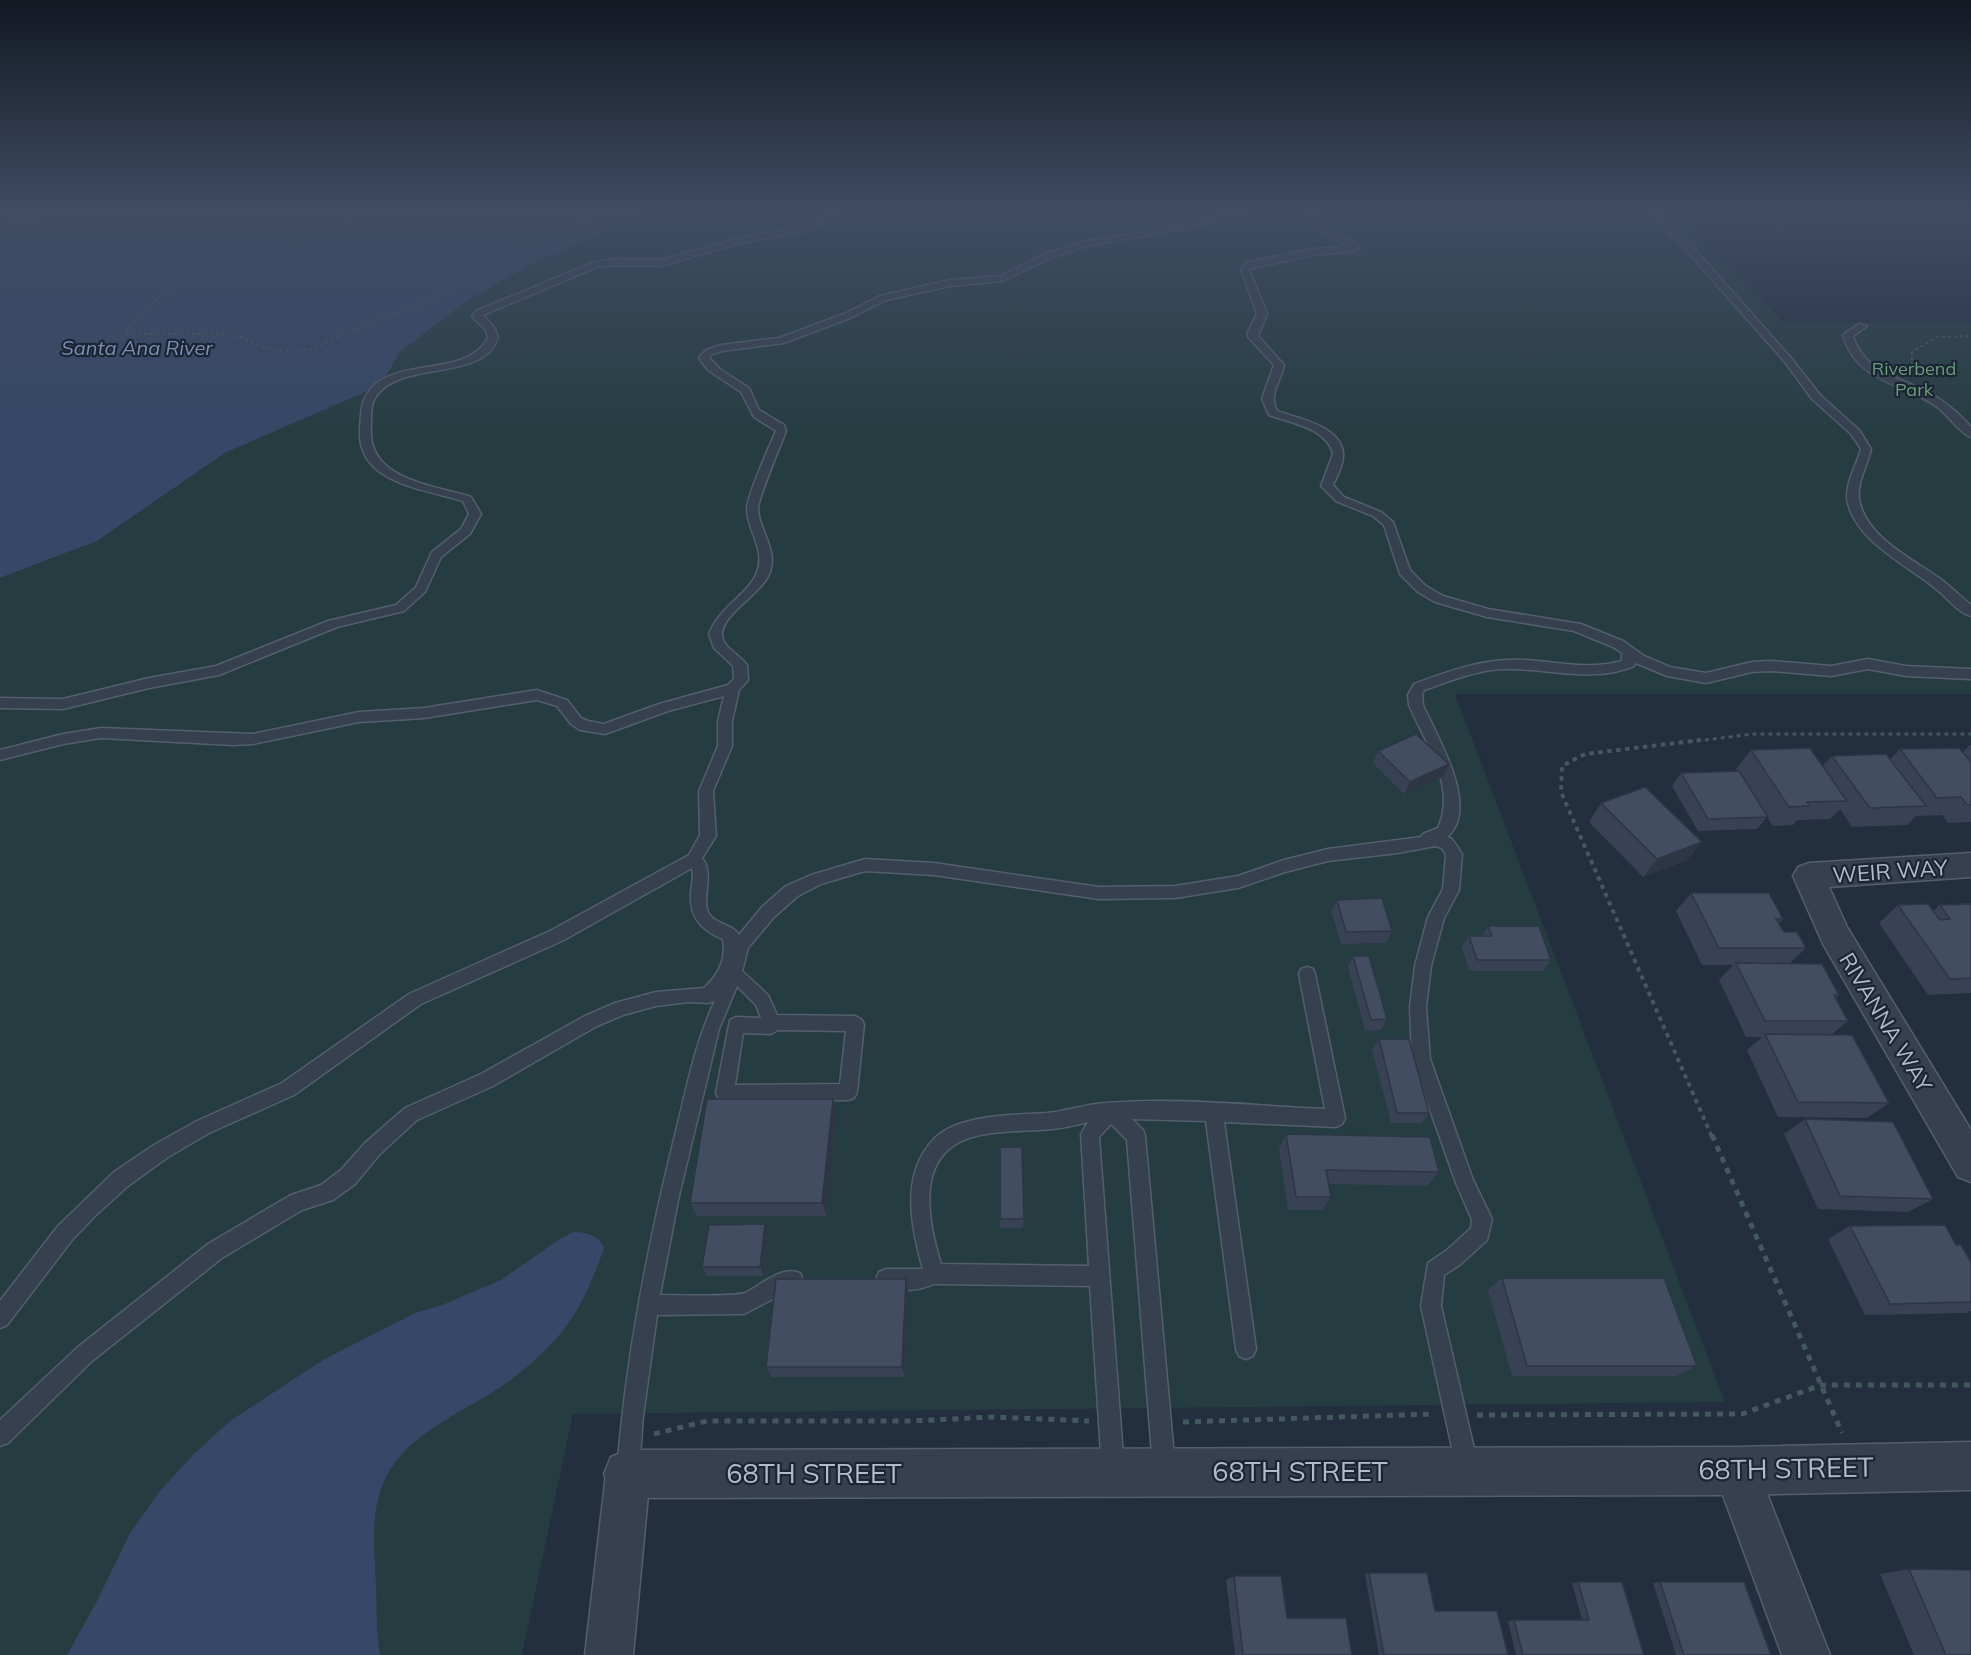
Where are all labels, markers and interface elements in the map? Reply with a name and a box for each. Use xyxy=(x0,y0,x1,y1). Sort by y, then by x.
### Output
water label: Santa Ana River xyxy=(61,335,213,360)
park label: Riverbend Park xyxy=(1872,357,1956,401)
street label: WEIR WAY xyxy=(1831,853,1949,889)
street label: RIVANNA WAY xyxy=(1833,947,1939,1097)
street label: 68TH STREET xyxy=(1698,1449,1874,1487)
street label: 68TH STREET xyxy=(1212,1454,1388,1488)
street label: 68TH STREET xyxy=(726,1456,902,1490)

